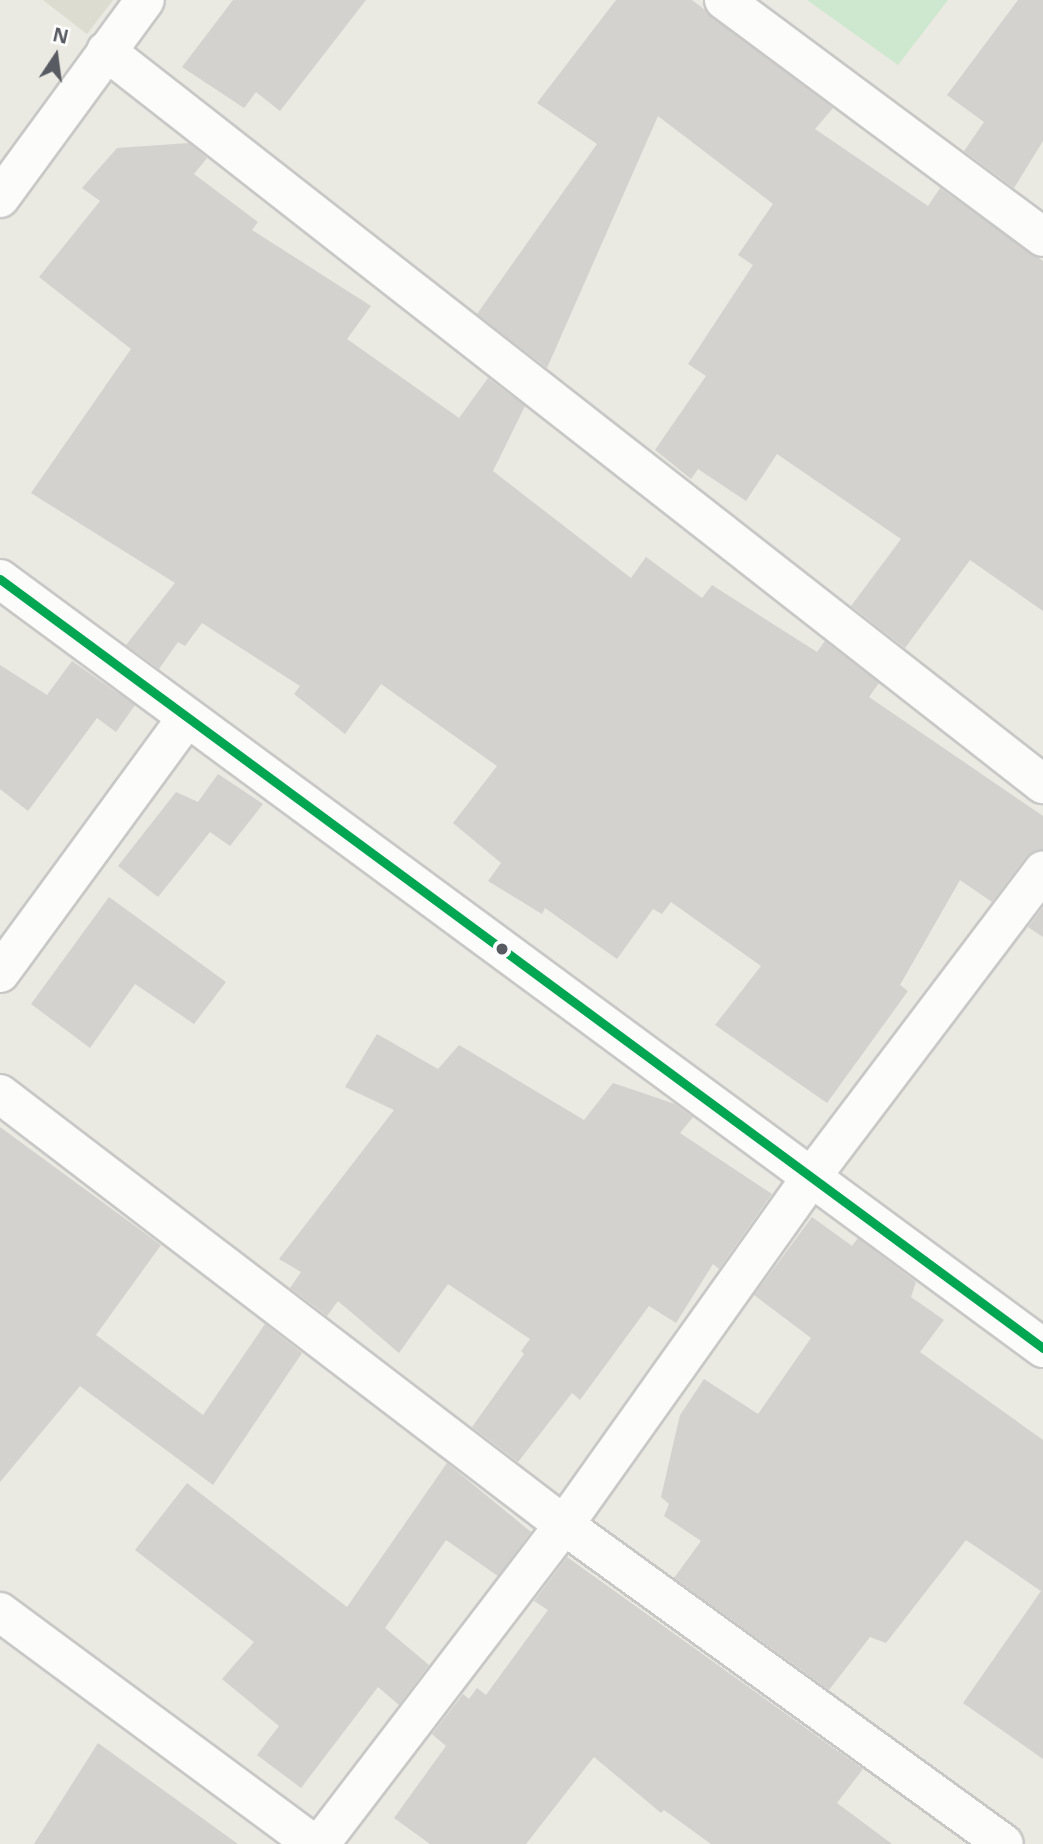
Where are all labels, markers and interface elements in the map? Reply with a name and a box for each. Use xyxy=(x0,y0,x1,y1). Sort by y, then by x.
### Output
north arrow xyxy=(21,21,91,91)
text: N xyxy=(50,21,71,50)
unlabelled marker xyxy=(495,942,509,956)

